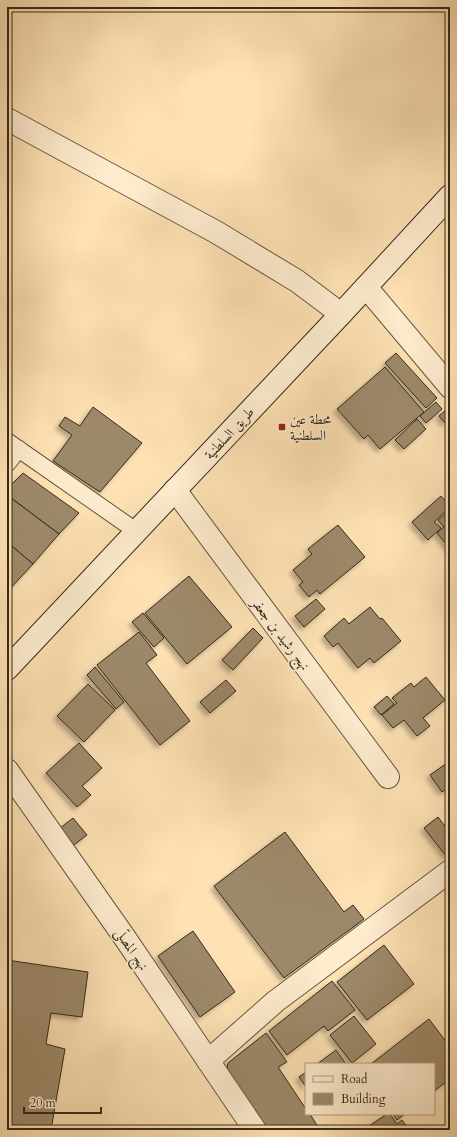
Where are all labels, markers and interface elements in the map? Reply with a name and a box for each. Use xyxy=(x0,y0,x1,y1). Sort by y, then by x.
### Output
street label: طريق السلطنية xyxy=(200,403,259,464)
place label: محطة عين السلطنية xyxy=(290,410,332,445)
marker: محطة عين السلطنية xyxy=(277,422,287,432)
street label: نهج رشيد بن جعفر xyxy=(244,593,314,676)
street label: نهج المصلّى xyxy=(108,924,154,976)
legend xyxy=(305,1063,435,1115)
text: Road xyxy=(341,1071,368,1087)
scale bar xyxy=(24,1089,101,1115)
text: Building xyxy=(341,1091,386,1107)
text: 20 m xyxy=(30,1095,57,1111)

